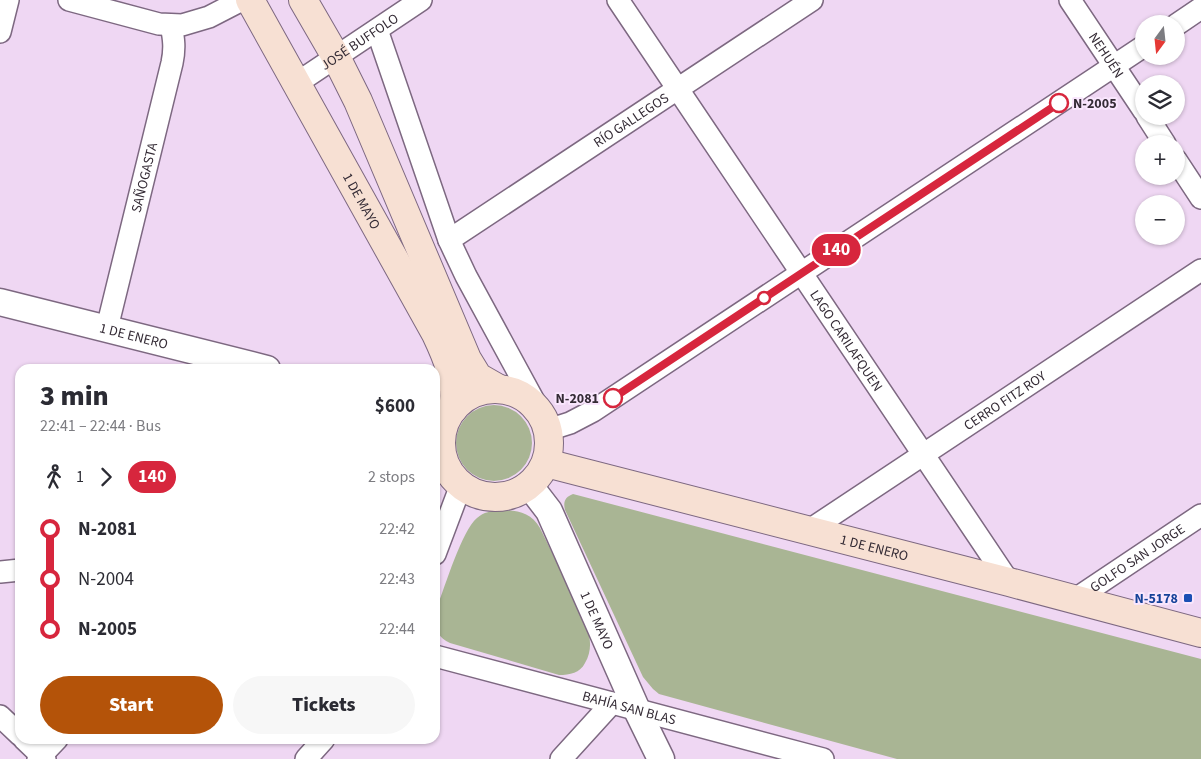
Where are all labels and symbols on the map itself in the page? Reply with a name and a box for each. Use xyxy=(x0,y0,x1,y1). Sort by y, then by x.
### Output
street label: JOSÉ BUFFOLO xyxy=(317,9,403,75)
north arrow xyxy=(1135,15,1185,65)
street label: NEHUÉN xyxy=(1083,29,1128,82)
street label: RÍO GALLEGOS xyxy=(590,88,673,153)
marker: N-2005 xyxy=(1049,93,1069,113)
place label: N-2005 xyxy=(1073,94,1117,114)
street label: SAÑOGASTA xyxy=(127,140,163,215)
street label: 1 DE MAYO xyxy=(337,169,385,233)
line badge: 140 xyxy=(807,234,865,266)
street label: LAGO CARILAFQUEN xyxy=(805,286,887,396)
unlabelled marker xyxy=(757,291,771,305)
street label: 1 DE ENERO xyxy=(97,318,170,355)
street label: CERRO FITZ ROY xyxy=(960,367,1050,436)
marker: N-2081 xyxy=(603,388,623,408)
place label: N-2081 xyxy=(555,389,599,409)
street label: GOLFO SAN JORGE xyxy=(1086,519,1189,598)
street label: 1 DE ENERO xyxy=(838,530,910,567)
street label: 1 DE MAYO xyxy=(575,588,618,653)
place label: N-5178 xyxy=(1134,589,1178,609)
marker: N-5178 xyxy=(1182,592,1194,604)
street label: BAHÍA SAN BLAS xyxy=(580,687,678,731)

